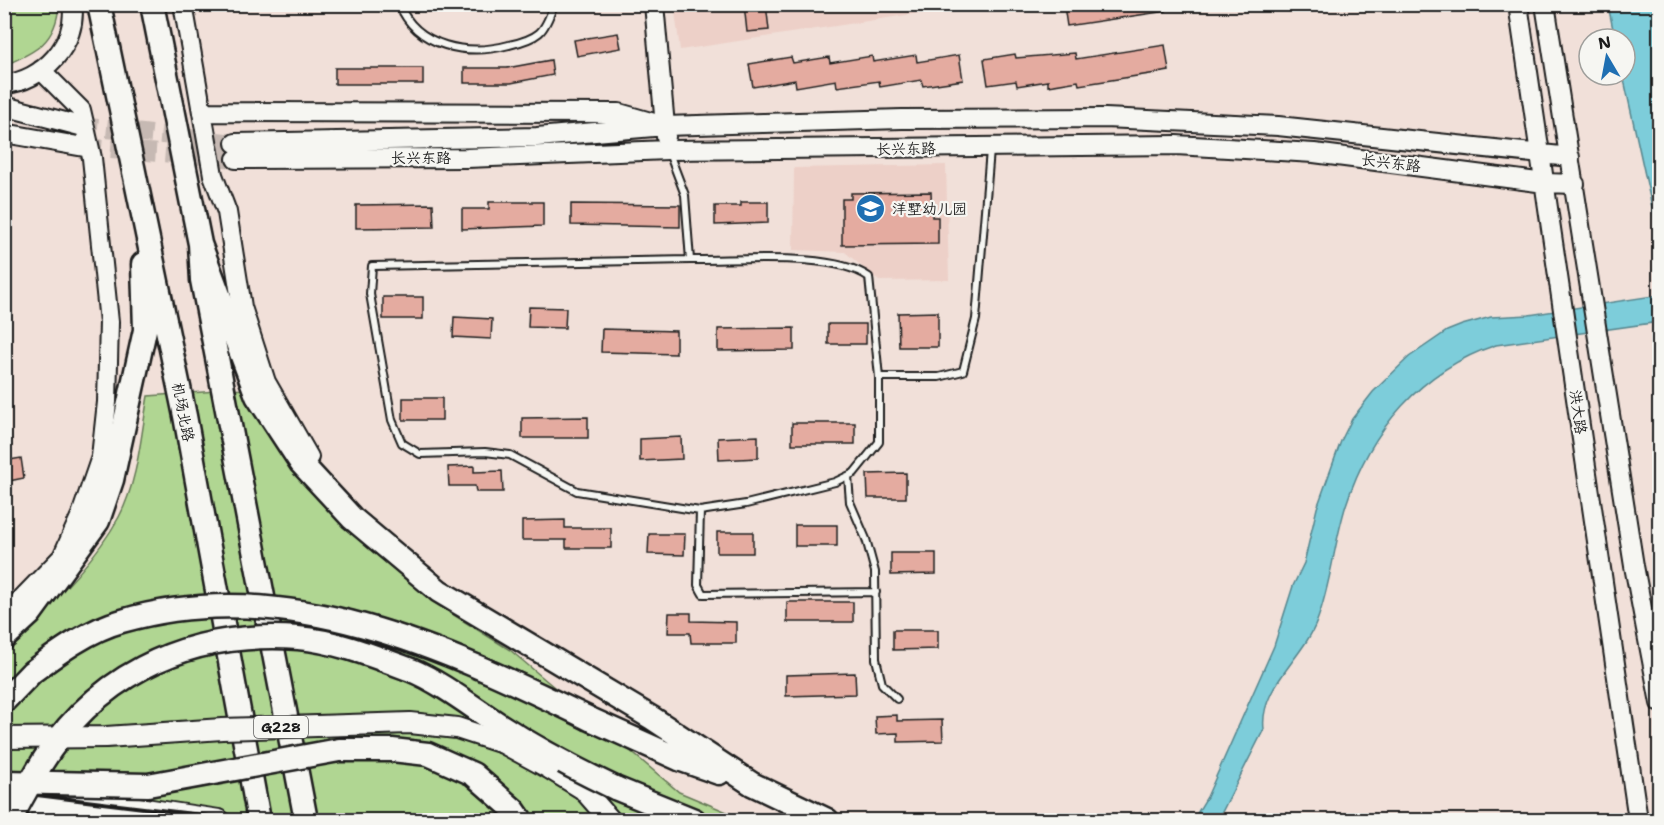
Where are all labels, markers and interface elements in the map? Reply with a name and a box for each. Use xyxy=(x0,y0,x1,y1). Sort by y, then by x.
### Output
north arrow xyxy=(1577,27,1637,87)
text: N xyxy=(1596,31,1613,54)
street label: 长兴东路 xyxy=(876,138,936,160)
street label: 长兴东路 xyxy=(391,148,451,168)
street label: 长兴东路 xyxy=(1360,149,1422,177)
school or university icon: 洋墅幼儿园 xyxy=(855,193,887,225)
place label: 洋墅幼儿园 xyxy=(892,199,967,219)
street label: 机场北路 xyxy=(167,381,199,443)
street label: 洪大路 xyxy=(1565,388,1591,436)
road number: G228 xyxy=(254,716,308,738)

